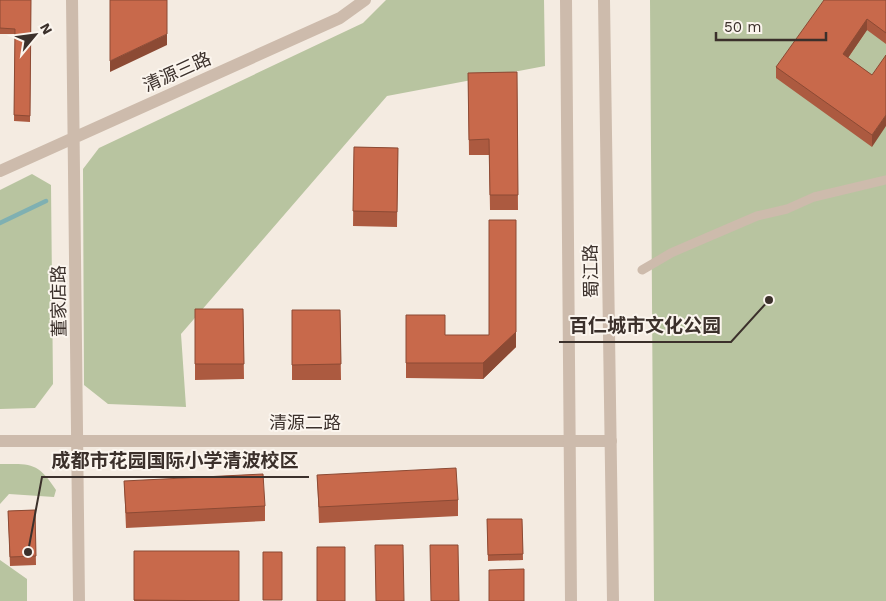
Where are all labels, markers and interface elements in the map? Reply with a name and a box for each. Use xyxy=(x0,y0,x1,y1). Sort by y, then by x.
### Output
north arrow xyxy=(10,10,60,60)
scale bar xyxy=(716,10,826,42)
text: 50 m xyxy=(724,18,761,36)
text: N xyxy=(37,20,56,37)
street label: 清源三路 xyxy=(140,47,214,96)
street label: 蜀江路 xyxy=(580,244,601,298)
street label: 董家店路 xyxy=(47,265,70,337)
callout: 百仁城市文化公园 xyxy=(559,308,731,342)
text: 百仁城市文化公园 xyxy=(569,314,721,337)
street label: 清源二路 xyxy=(269,412,341,433)
callout: 成都市花园国际小学清波校区 xyxy=(42,443,309,477)
text: 成都市花园国际小学清波校区 xyxy=(51,449,299,472)

